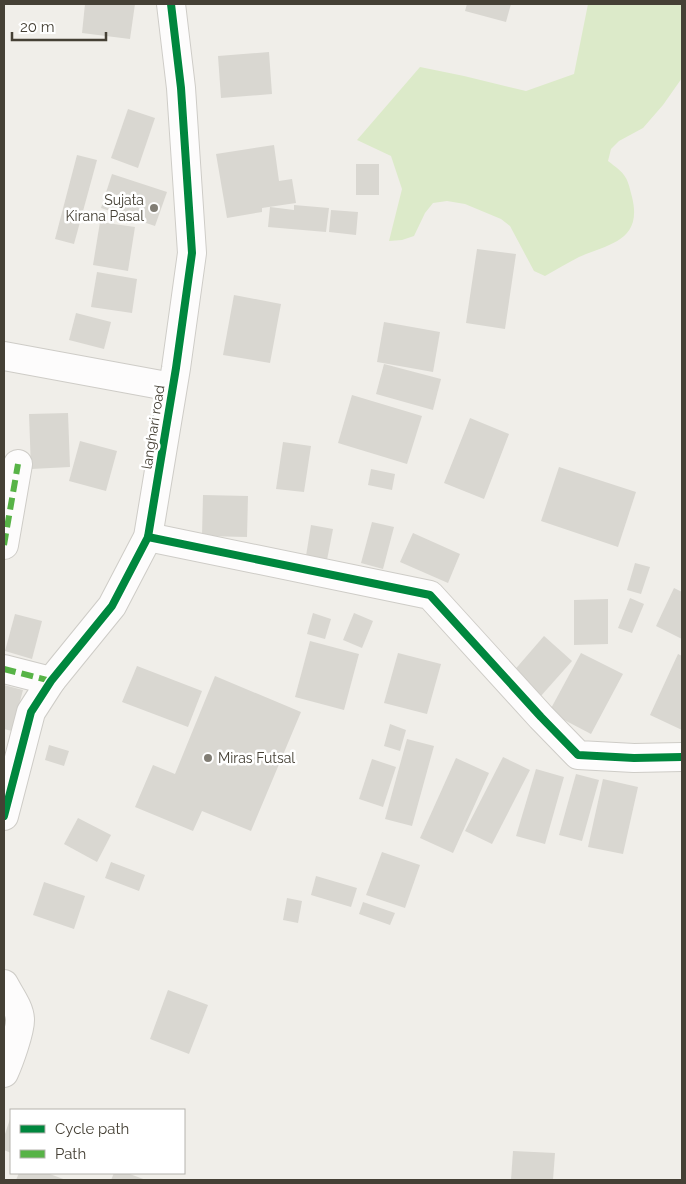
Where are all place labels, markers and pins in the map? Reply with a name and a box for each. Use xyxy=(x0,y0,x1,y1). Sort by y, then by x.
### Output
place label: Sujata Kirana Pasal xyxy=(66,192,144,224)
marker: Sujata Kirana Pasal xyxy=(148,202,160,214)
place label: Miras Futsal xyxy=(218,750,295,766)
marker: Miras Futsal xyxy=(202,752,214,764)

